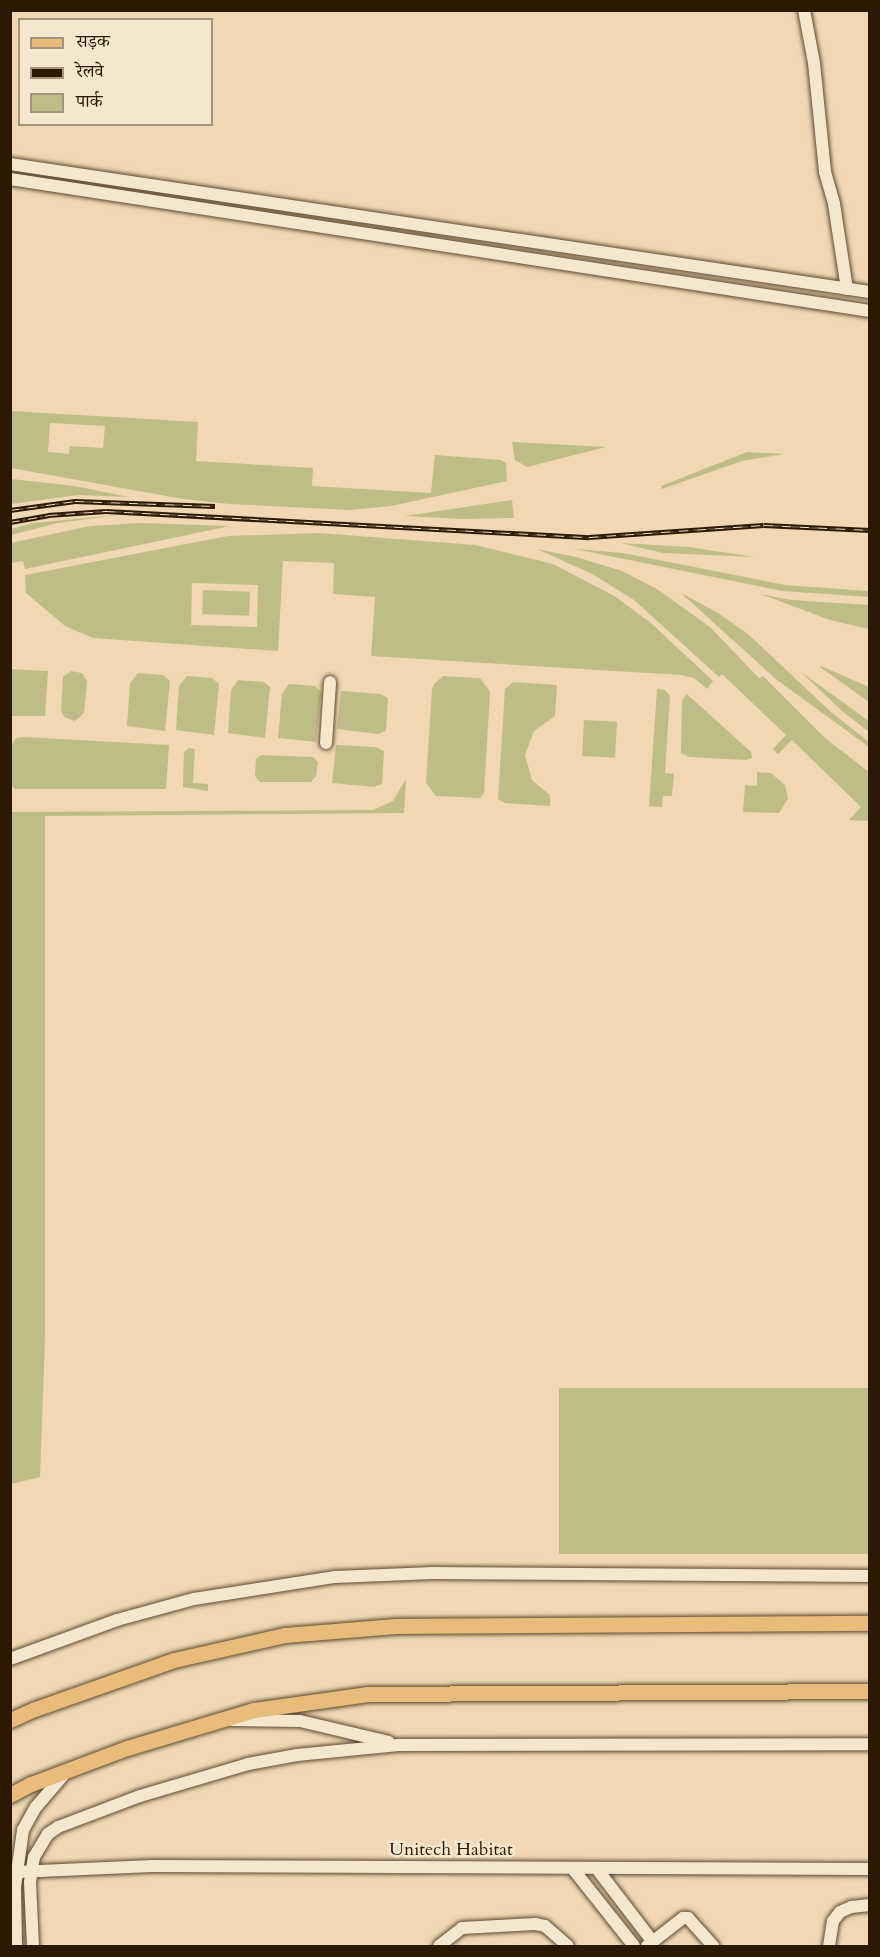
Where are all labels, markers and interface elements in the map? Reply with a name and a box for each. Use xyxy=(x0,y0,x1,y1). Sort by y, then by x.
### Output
legend xyxy=(18,18,213,126)
text: सड़क xyxy=(76,29,110,54)
text: रेलवे xyxy=(76,59,104,84)
text: पार्क xyxy=(76,89,103,114)
street label: Unitech Habitat xyxy=(389,1839,513,1861)

